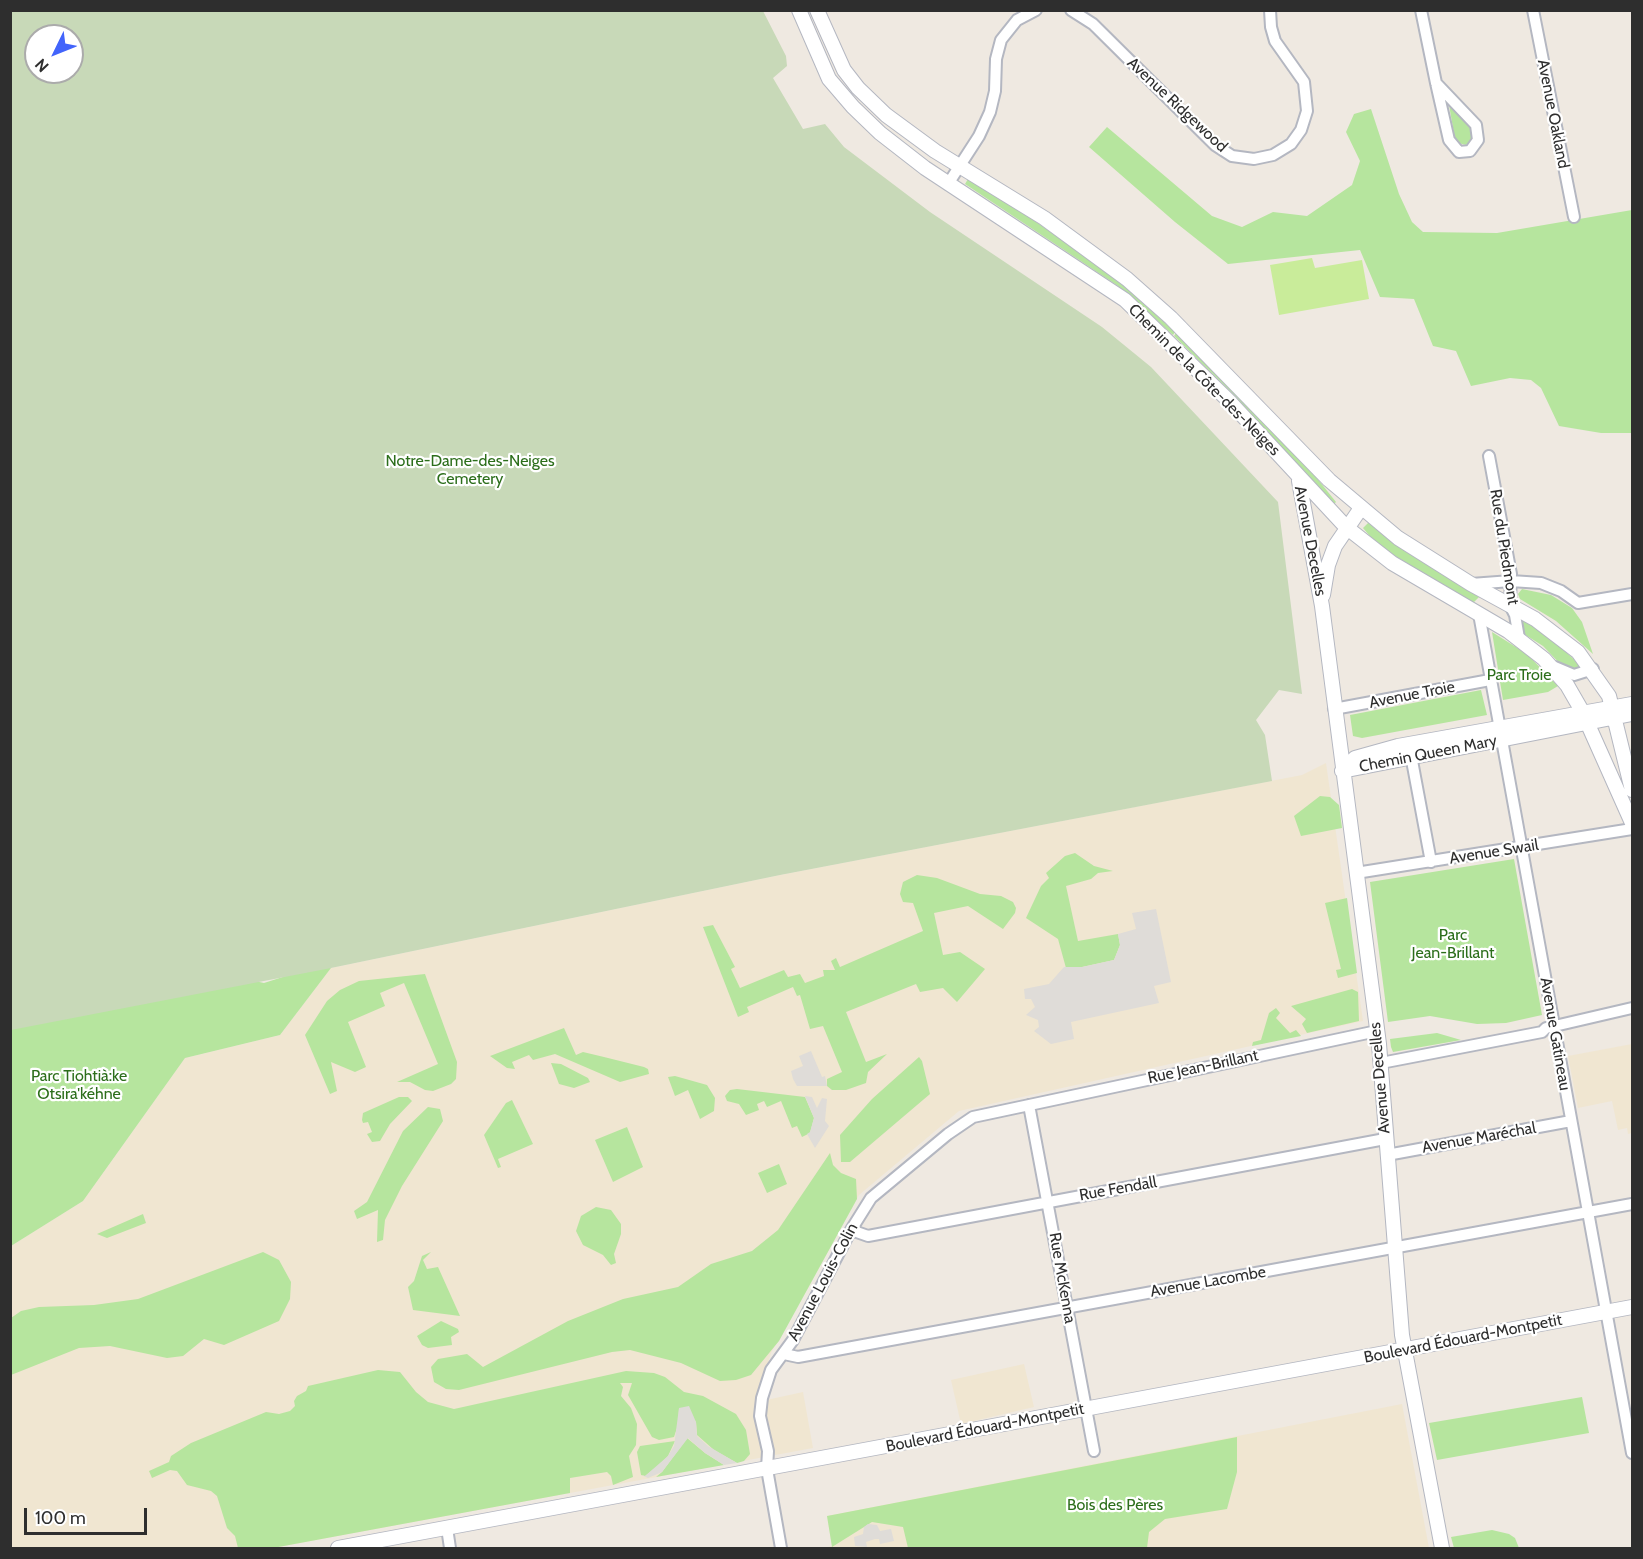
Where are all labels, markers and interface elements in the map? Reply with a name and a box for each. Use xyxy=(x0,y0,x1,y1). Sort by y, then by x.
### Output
north arrow xyxy=(24,24,84,84)
street label: Avenue Ridgewood xyxy=(1123,54,1231,156)
text: N xyxy=(31,55,53,76)
street label: Avenue Oakland xyxy=(1533,58,1573,170)
street label: Chemin de la Côte-des-Neiges xyxy=(1124,300,1284,460)
park label: Notre-Dame-des-Neiges Cemetery xyxy=(385,451,555,489)
street label: Avenue Decelles xyxy=(1290,484,1330,598)
street label: Rue du Piedmont xyxy=(1485,488,1523,606)
park label: Parc Troie xyxy=(1487,665,1551,685)
street label: Avenue Troie xyxy=(1368,677,1456,713)
street label: Chemin Queen Mary xyxy=(1357,731,1499,777)
street label: Avenue Swail xyxy=(1448,835,1540,869)
park label: Parc Jean-Brillant xyxy=(1412,925,1494,963)
street label: Avenue Gatineau xyxy=(1536,976,1574,1092)
street label: Avenue Decelles xyxy=(1366,1022,1394,1134)
street label: Rue Jean-Brillant xyxy=(1146,1046,1260,1088)
park label: Parc Tiohtià:ke Otsira'kéhne xyxy=(31,1066,127,1104)
street label: Avenue Maréchal xyxy=(1421,1119,1537,1157)
street label: Rue Fendall xyxy=(1078,1173,1158,1205)
street label: Avenue Louis-Colin xyxy=(784,1220,862,1344)
street label: Rue McKenna xyxy=(1045,1231,1079,1325)
street label: Avenue Lacombe xyxy=(1149,1262,1267,1302)
street label: Boulevard Édouard-Montpetit xyxy=(1362,1310,1564,1368)
street label: Boulevard Édouard-Montpetit xyxy=(884,1399,1086,1457)
park label: Bois des Pères xyxy=(1067,1495,1163,1515)
scale bar xyxy=(27,1496,150,1534)
text: 100 m xyxy=(35,1507,86,1529)

